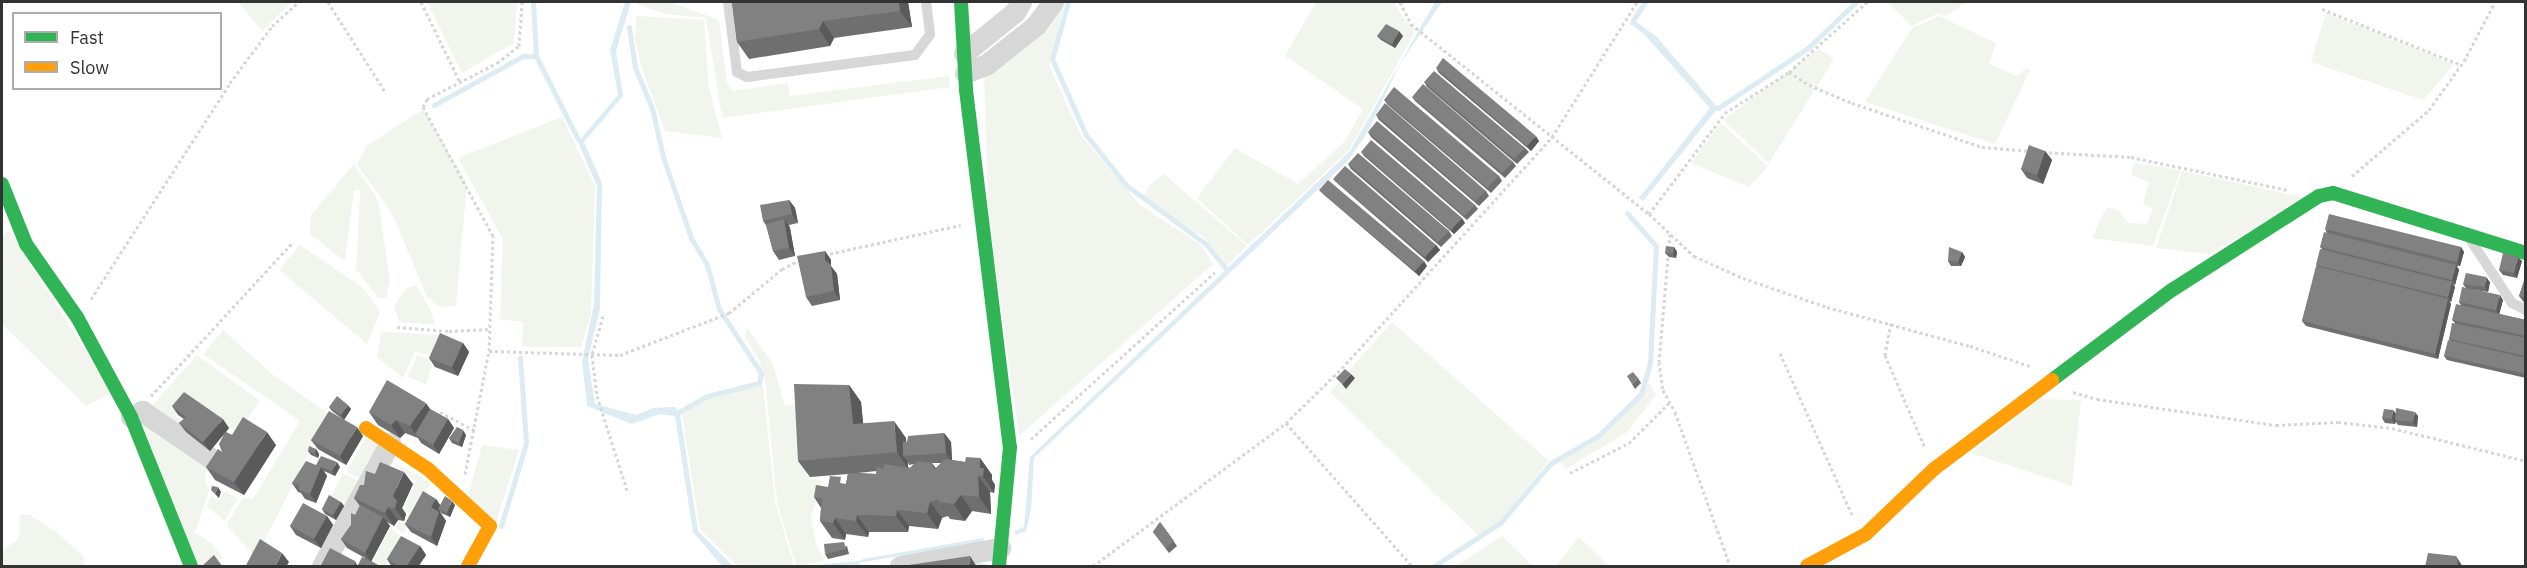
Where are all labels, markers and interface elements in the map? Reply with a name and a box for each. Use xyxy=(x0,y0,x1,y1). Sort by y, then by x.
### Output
legend xyxy=(12,12,222,90)
text: Fast xyxy=(70,26,104,49)
text: Slow xyxy=(70,56,109,79)

